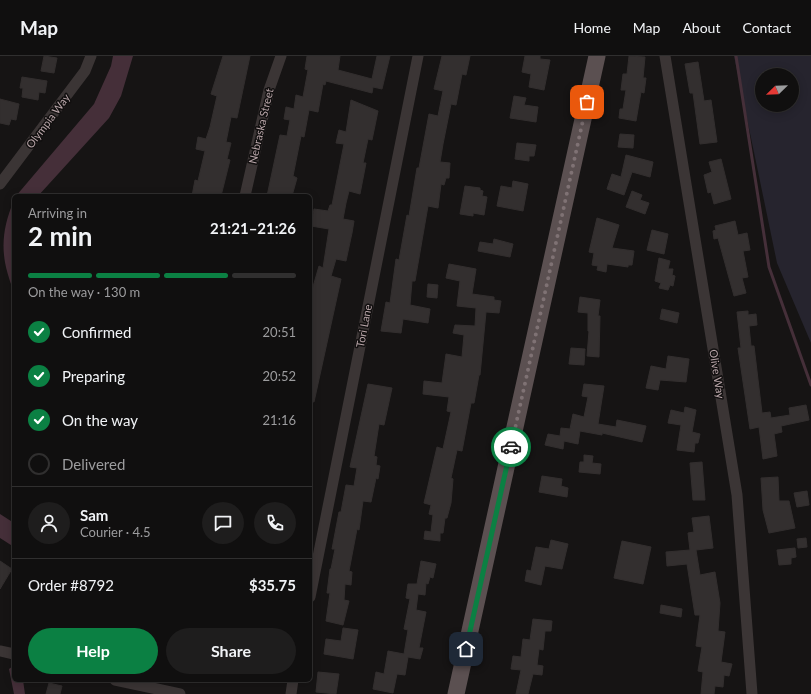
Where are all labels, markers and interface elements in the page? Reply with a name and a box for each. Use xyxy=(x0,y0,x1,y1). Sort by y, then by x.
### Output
text: Map xyxy=(20,16,58,39)
text: Home xyxy=(573,19,611,36)
text: Map xyxy=(633,19,660,36)
text: About xyxy=(682,19,720,36)
text: Contact xyxy=(742,19,791,36)
north arrow xyxy=(755,68,799,112)
map controls xyxy=(755,68,799,112)
pin xyxy=(570,85,604,119)
street label: Nebraska Street xyxy=(245,87,276,165)
street label: Olympia Way xyxy=(23,91,72,150)
icon: bag xyxy=(576,91,598,113)
text: Arriving in xyxy=(28,205,87,221)
text: 21:21–21:26 xyxy=(210,219,296,237)
text: 2 min xyxy=(28,220,92,252)
text: On the way · 130 m xyxy=(28,284,140,300)
street label: Tori Lane xyxy=(353,303,374,349)
icon: check xyxy=(28,321,50,343)
text: Confirmed xyxy=(62,323,131,341)
text: 20:51 xyxy=(263,324,296,340)
street label: Olive Way xyxy=(707,348,728,400)
icon: check xyxy=(28,365,50,387)
text: Preparing xyxy=(62,367,125,385)
text: 20:52 xyxy=(263,368,296,384)
icon: check xyxy=(28,409,50,431)
text: On the way xyxy=(62,411,138,429)
text: 21:16 xyxy=(263,412,296,428)
courier xyxy=(491,427,531,467)
icon: car xyxy=(500,436,522,458)
text: Delivered xyxy=(62,455,125,473)
button: person xyxy=(28,502,70,544)
button: chat xyxy=(202,502,244,544)
button: phone xyxy=(254,502,296,544)
text: Sam xyxy=(80,506,108,524)
text: Courier · 4.5 xyxy=(80,524,151,540)
text: Order #8792 xyxy=(28,576,114,594)
text: $35.75 xyxy=(249,576,296,594)
button: Help xyxy=(28,628,158,674)
button: Share xyxy=(166,628,296,674)
pin xyxy=(449,632,483,666)
icon: home xyxy=(455,638,477,660)

